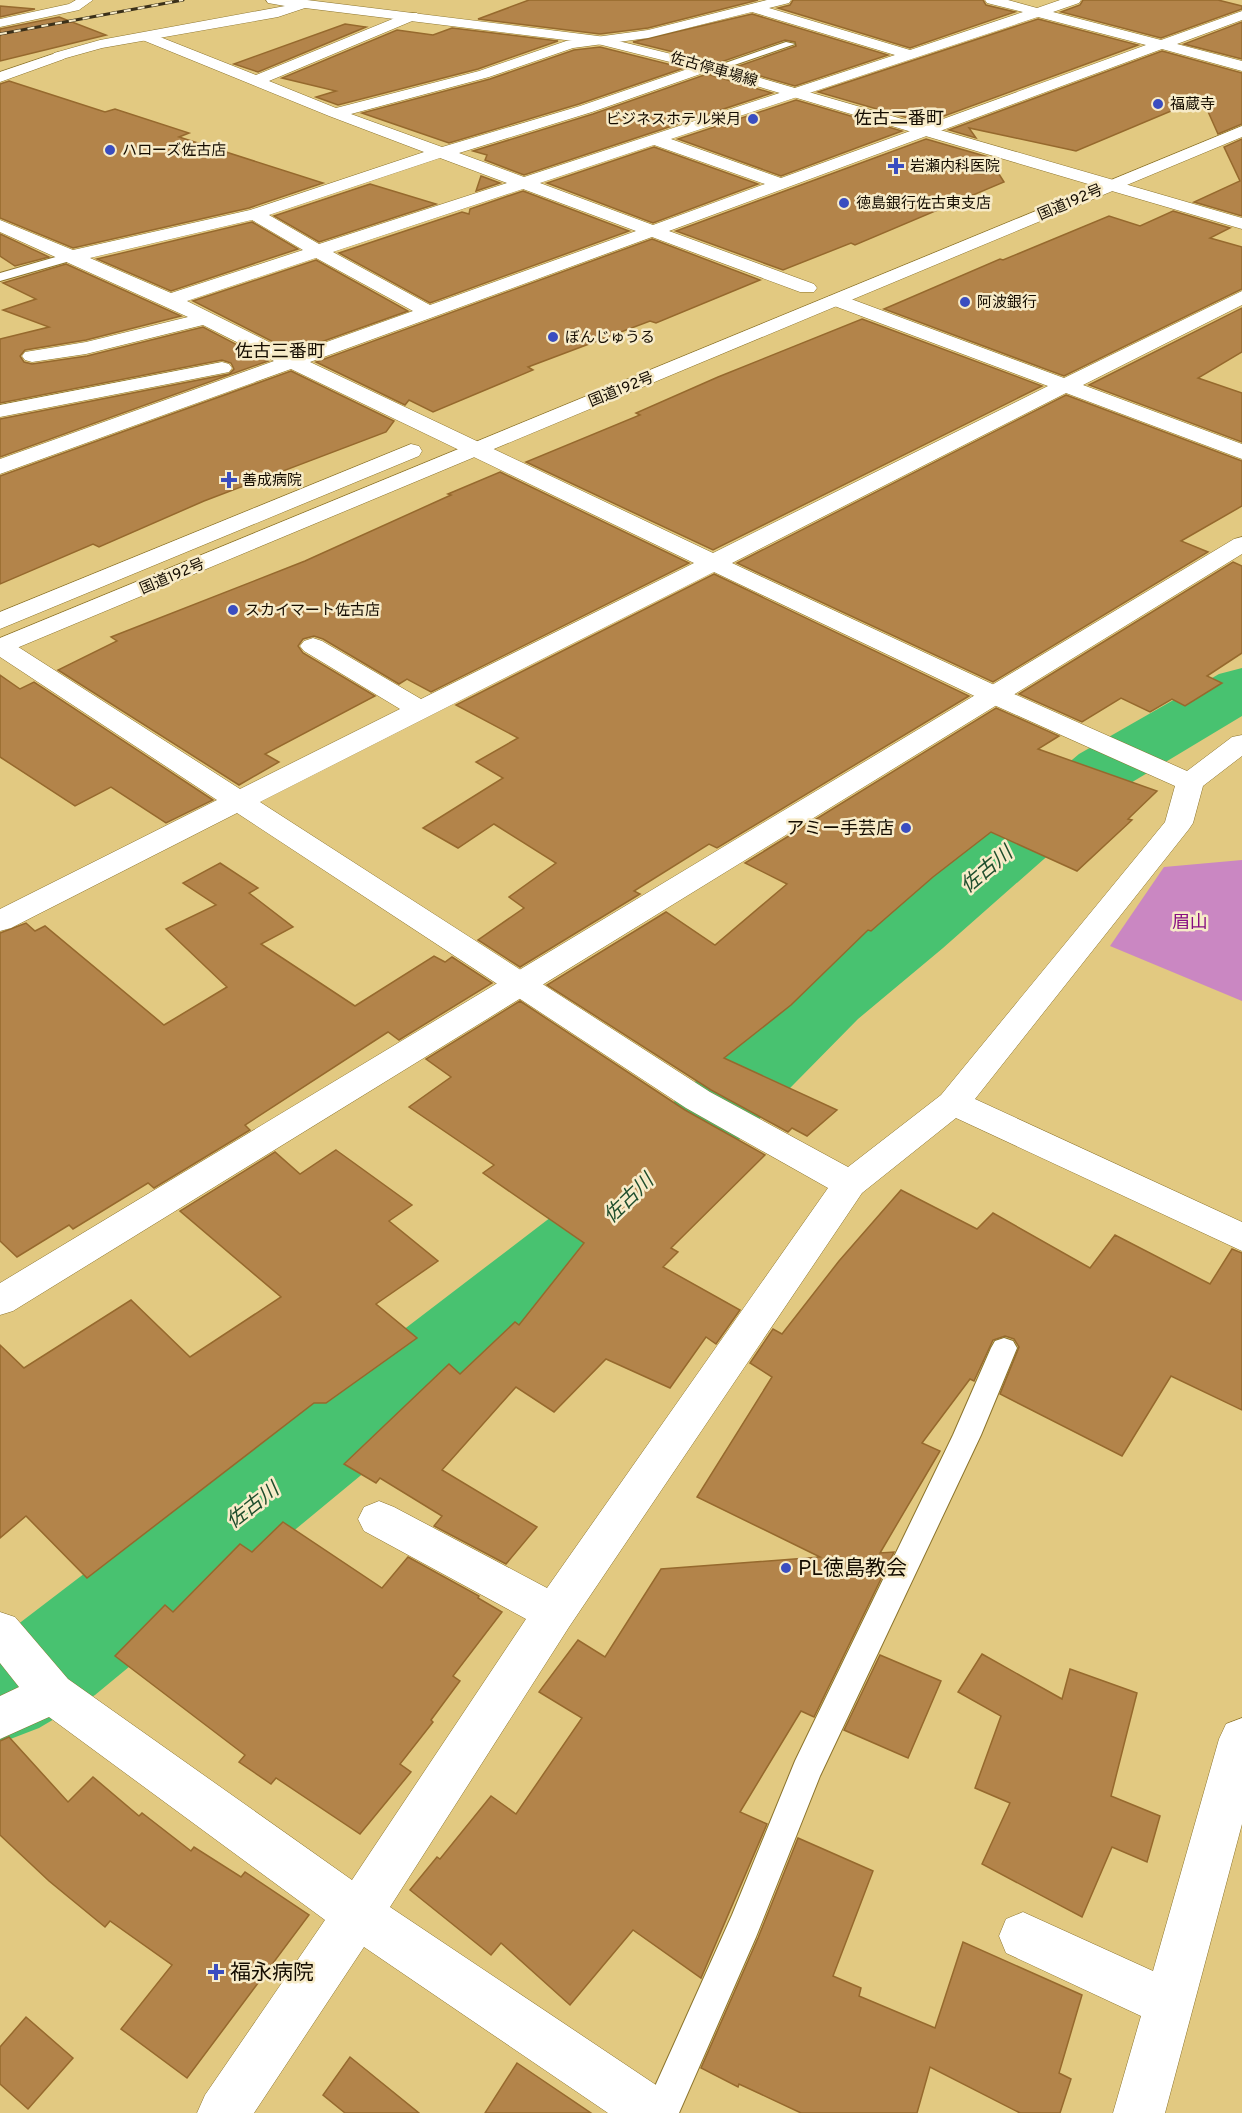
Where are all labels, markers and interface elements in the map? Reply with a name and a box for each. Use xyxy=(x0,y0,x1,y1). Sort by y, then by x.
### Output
street label: 佐古停車場線 xyxy=(668,49,759,92)
place label: 福蔵寺 xyxy=(1170,96,1215,115)
marker: 福蔵寺 xyxy=(1151,97,1165,111)
district label: 佐古二番町 xyxy=(854,108,944,131)
place label: ビジネスホテル栄月 xyxy=(606,111,741,130)
marker: ビジネスホテル栄月 xyxy=(746,112,760,126)
place label: ハローズ佐古店 xyxy=(122,142,226,161)
marker: ハローズ佐古店 xyxy=(103,143,117,157)
marker: 岩瀬内科医院 xyxy=(887,157,905,175)
place label: 岩瀬内科医院 xyxy=(910,158,1000,177)
street label: 国道192号 xyxy=(1035,181,1106,226)
place label: 徳島銀行佐古東支店 xyxy=(856,195,991,214)
marker: 徳島銀行佐古東支店 xyxy=(837,196,851,210)
place label: 阿波銀行 xyxy=(977,294,1037,313)
marker: 阿波銀行 xyxy=(958,295,972,309)
place label: ぼんじゅうる xyxy=(565,329,655,348)
marker: ぼんじゅうる xyxy=(546,330,560,344)
district label: 佐古三番町 xyxy=(235,341,325,364)
street label: 国道192号 xyxy=(586,369,657,412)
marker: 善成病院 xyxy=(220,471,238,489)
place label: 善成病院 xyxy=(242,472,302,491)
street label: 国道192号 xyxy=(137,555,208,600)
place label: スカイマート佐古店 xyxy=(245,602,380,621)
marker: スカイマート佐古店 xyxy=(226,603,240,617)
place label: アミー手芸店 xyxy=(786,818,894,841)
marker: アミー手芸店 xyxy=(899,821,913,835)
water label: 佐古川 xyxy=(956,840,1020,900)
park label: 眉山 xyxy=(1172,912,1208,935)
water label: 佐古川 xyxy=(599,1168,661,1230)
water label: 佐古川 xyxy=(222,1477,286,1535)
place label: PL徳島教会 xyxy=(798,1556,907,1583)
marker: PL徳島教会 xyxy=(779,1561,793,1575)
place label: 福永病院 xyxy=(230,1960,314,1987)
marker: 福永病院 xyxy=(207,1963,225,1981)

